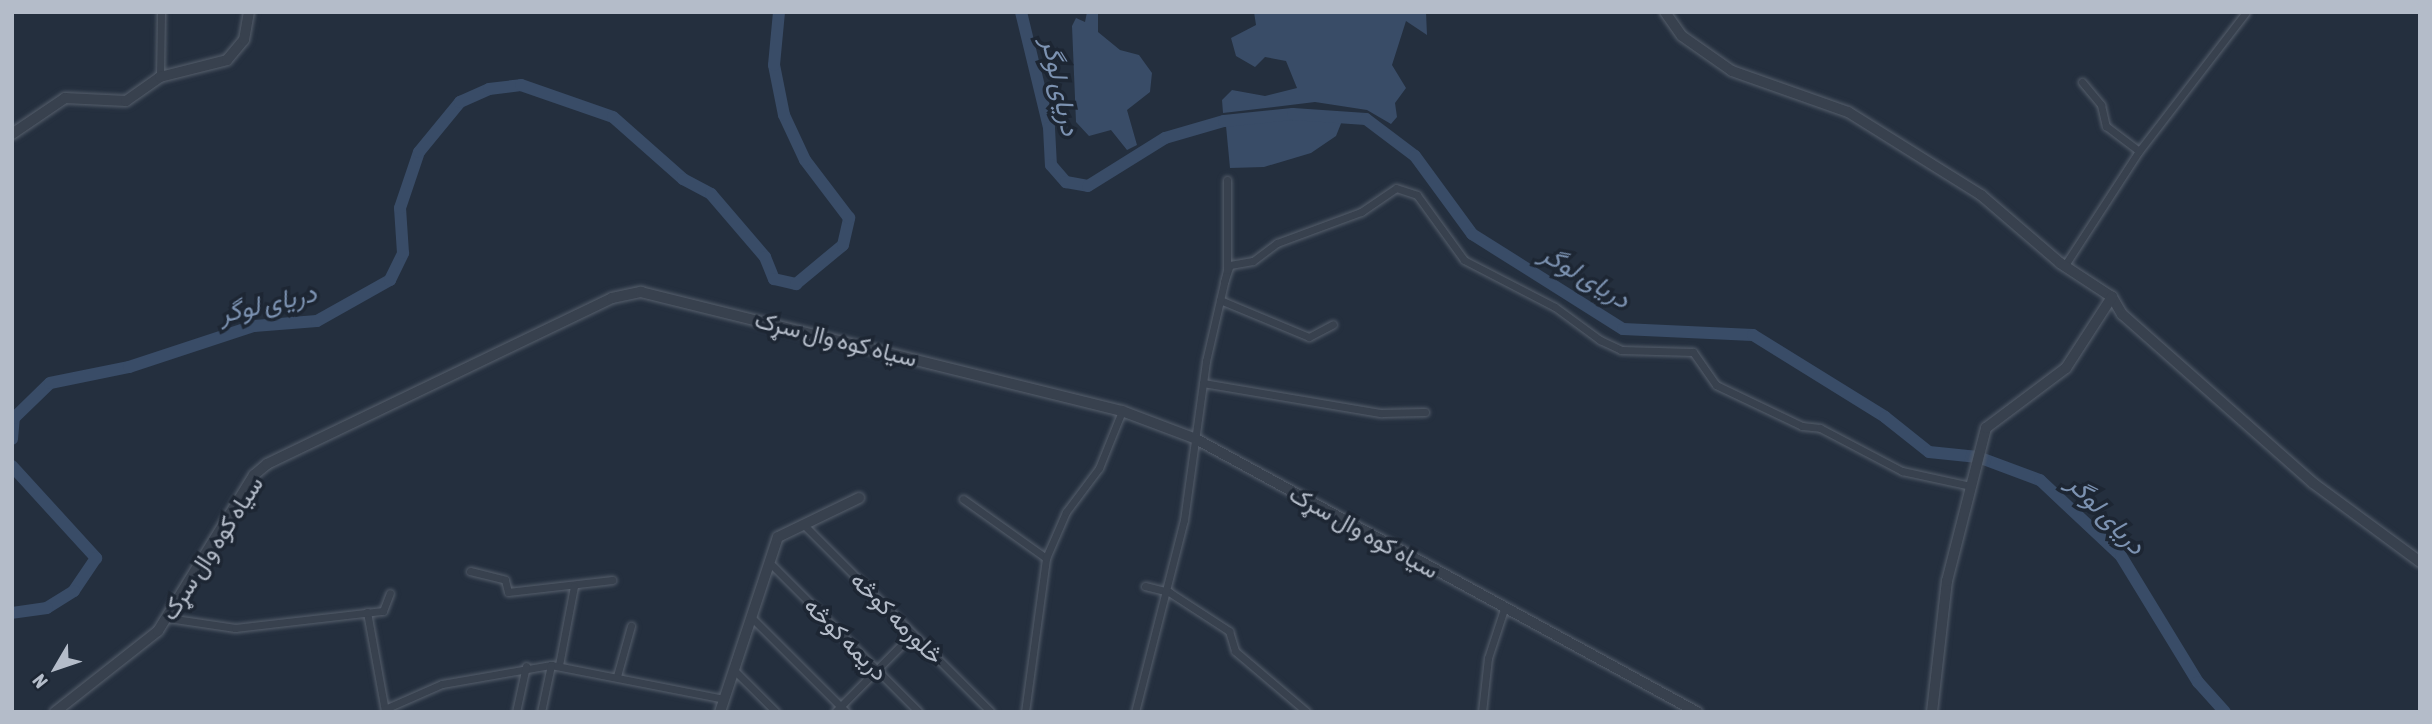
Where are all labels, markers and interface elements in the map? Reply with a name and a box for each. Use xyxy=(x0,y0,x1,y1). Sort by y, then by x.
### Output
water label: دریای لوگر xyxy=(1034,35,1086,139)
water label: دریای لوگر xyxy=(1535,238,1635,316)
water label: دریای لوگر xyxy=(216,278,320,330)
street label: سیاه کوه وال سړک xyxy=(752,305,920,373)
water label: دریای لوگر xyxy=(2060,469,2152,561)
street label: سیاه کوه وال سړک xyxy=(155,471,269,625)
street label: سیاه کوه وال سړک xyxy=(1284,479,1444,585)
street label: څلورمه کوڅه xyxy=(845,566,949,670)
street label: دریمه کوڅه xyxy=(798,591,894,687)
north arrow xyxy=(21,633,91,703)
text: N xyxy=(28,670,52,692)

